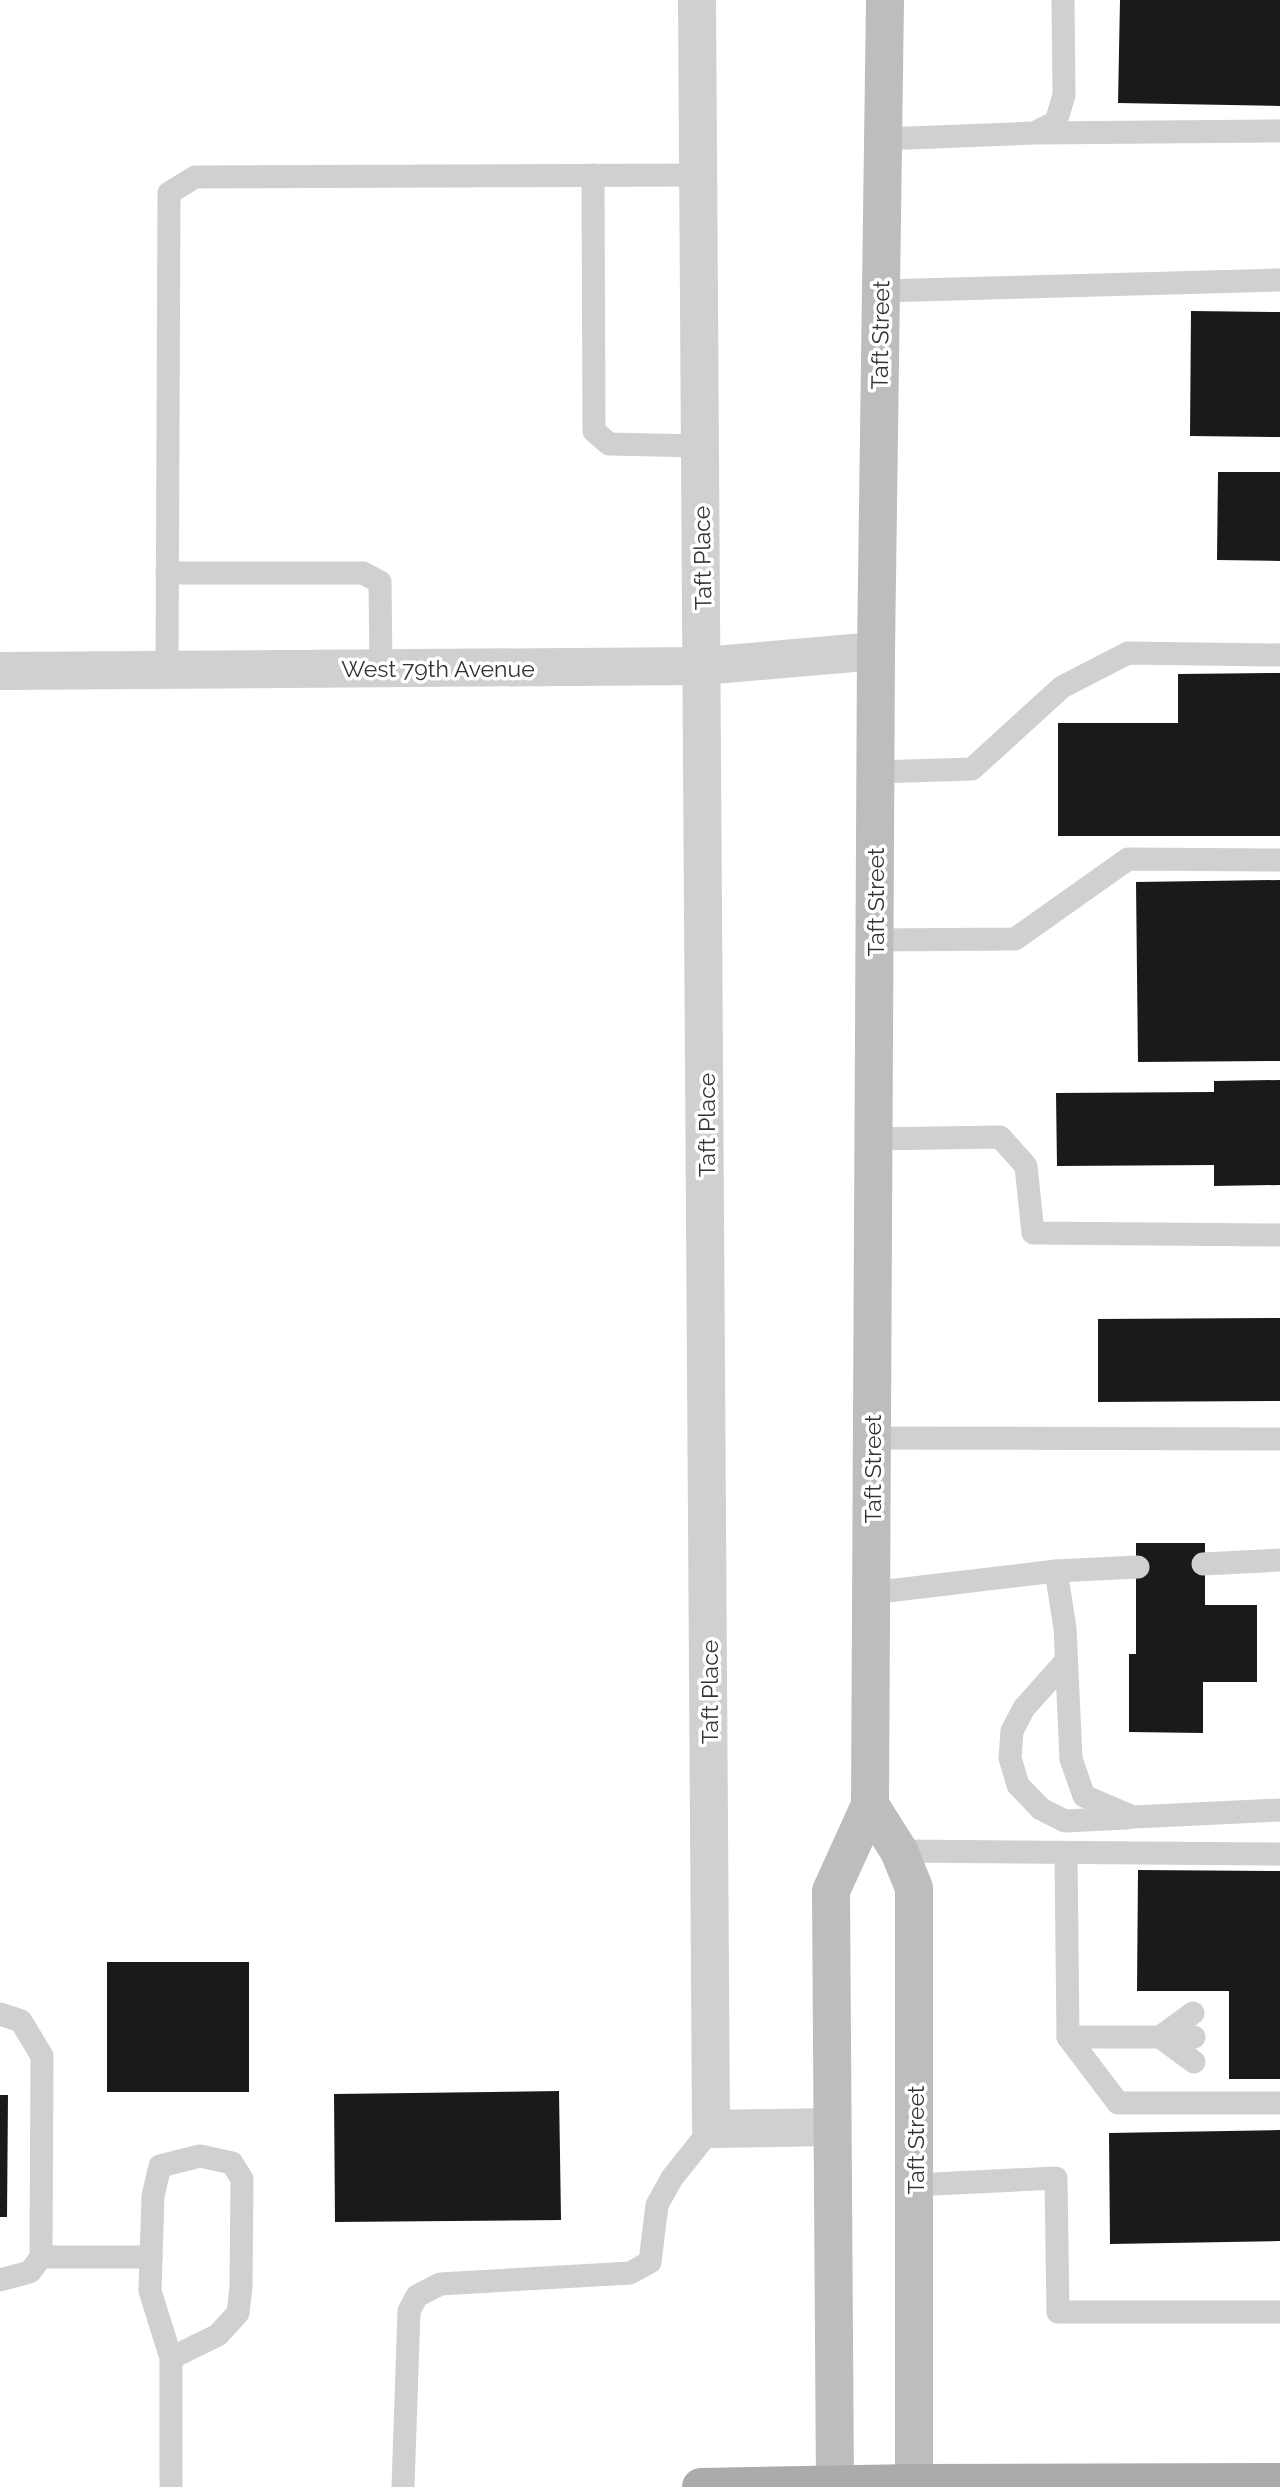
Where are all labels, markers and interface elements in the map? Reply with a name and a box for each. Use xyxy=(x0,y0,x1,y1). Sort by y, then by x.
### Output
street label: Taft Street xyxy=(866,280,894,390)
street label: Taft Place xyxy=(688,506,716,610)
street label: West 79th Avenue xyxy=(341,655,535,682)
street label: Taft Street xyxy=(862,847,889,957)
street label: Taft Place xyxy=(693,1073,720,1177)
street label: Taft Street xyxy=(859,1414,886,1524)
street label: Taft Place xyxy=(696,1640,723,1744)
street label: Taft Street xyxy=(902,2085,929,2195)

